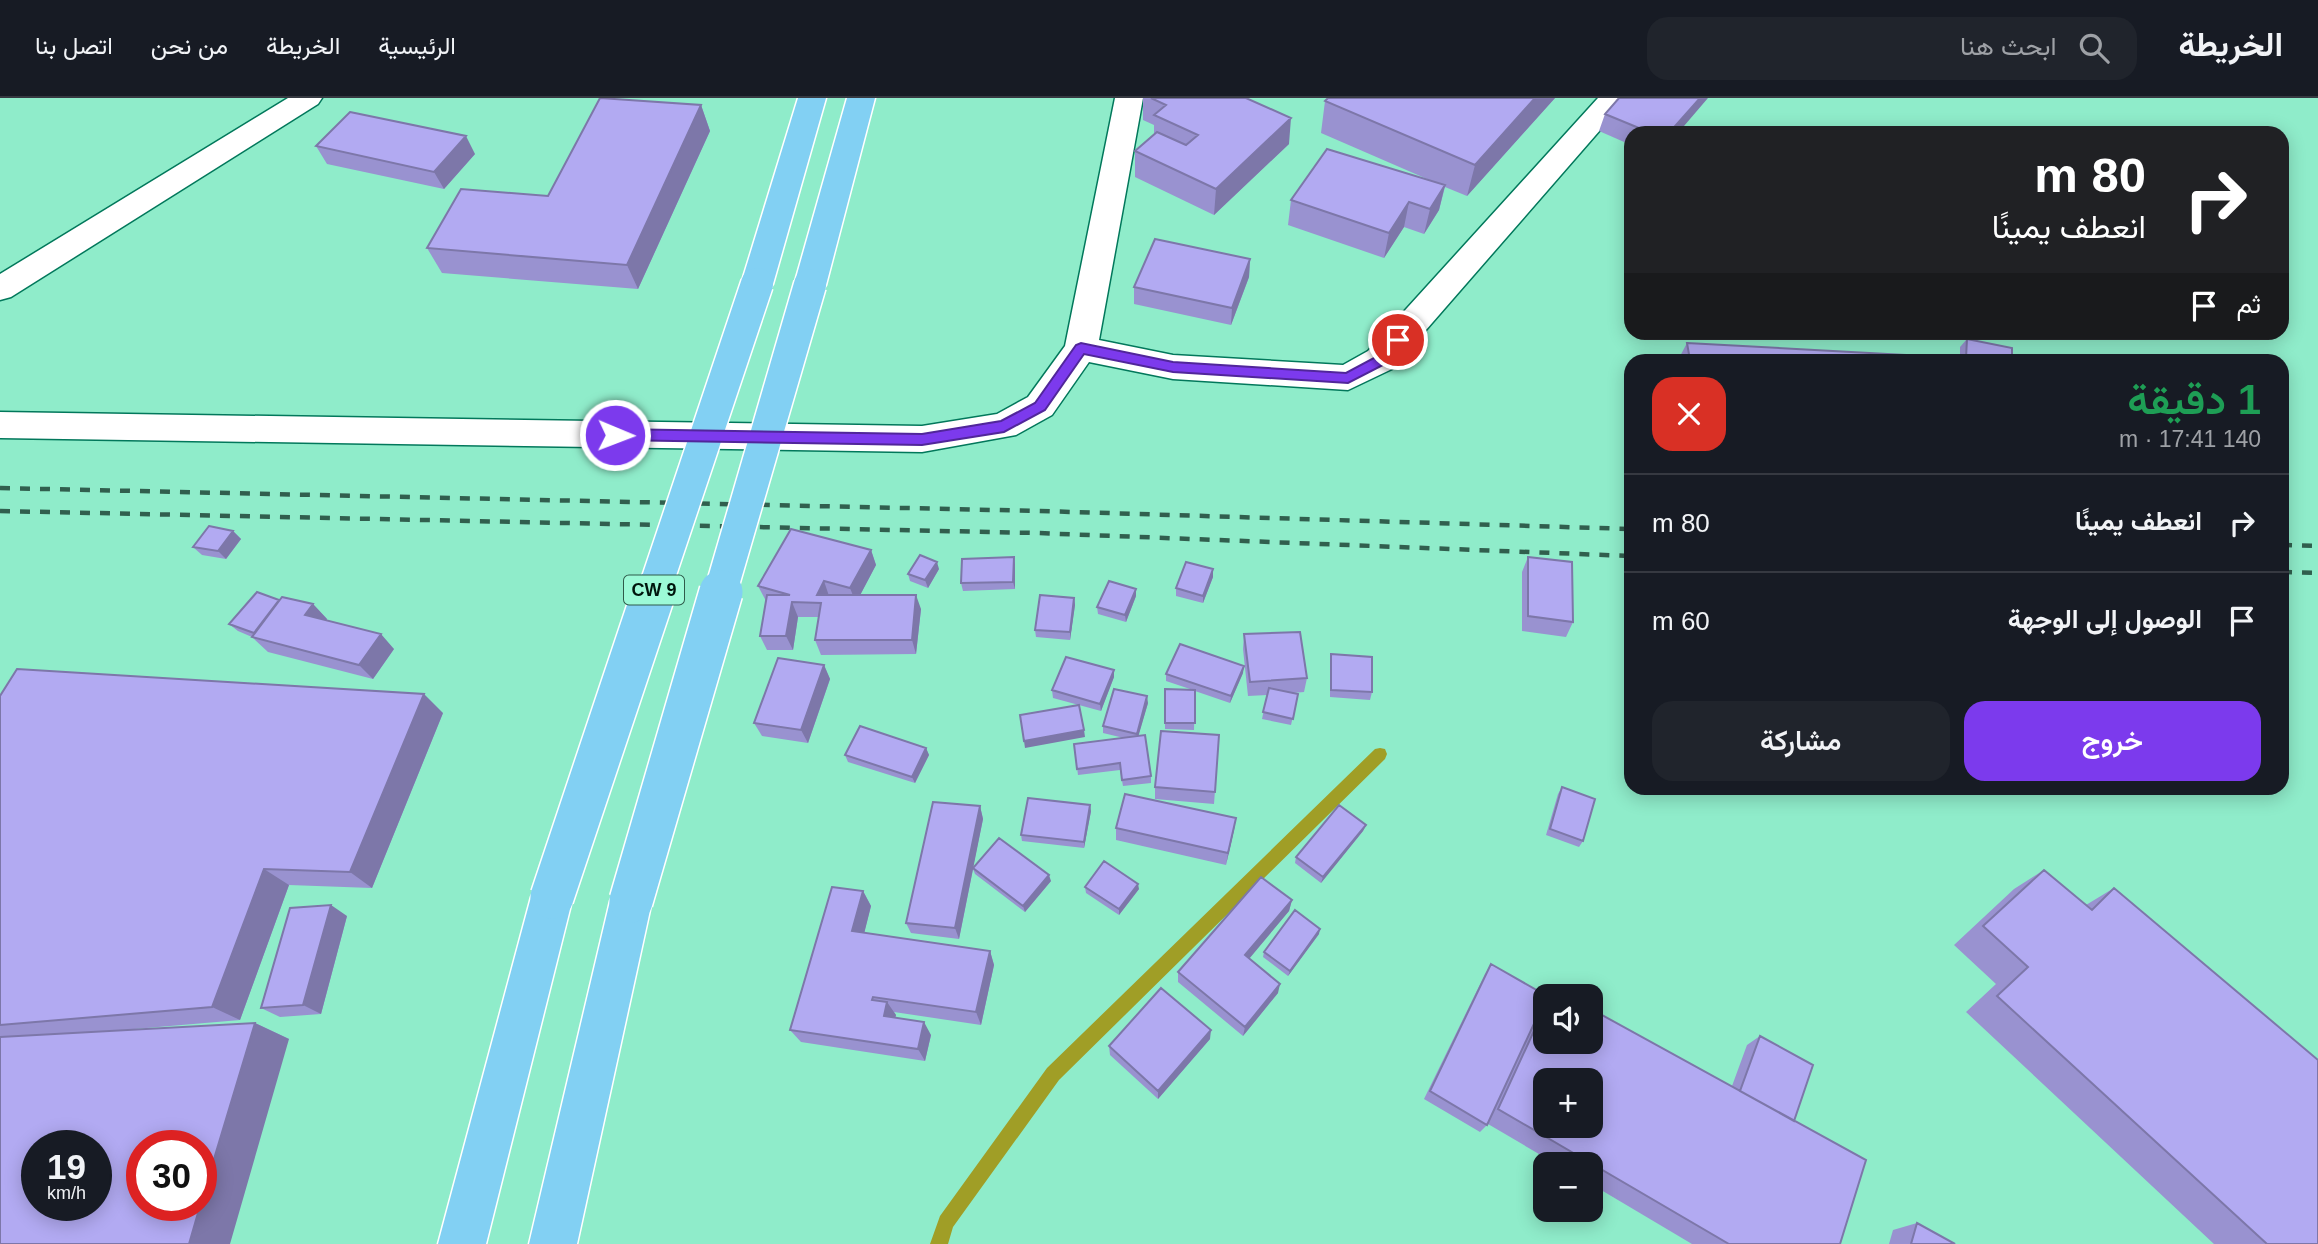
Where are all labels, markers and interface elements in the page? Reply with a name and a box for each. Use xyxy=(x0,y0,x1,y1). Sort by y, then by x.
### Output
search box xyxy=(1647,17,2137,80)
text: الخريطة xyxy=(2179,26,2283,63)
icon: search xyxy=(2075,29,2113,67)
text: ابحث هنا xyxy=(1960,31,2057,61)
text: اتصل بنا xyxy=(35,32,113,59)
text: من نحن xyxy=(151,32,228,59)
text: الخريطة xyxy=(266,32,340,59)
text: الرئيسية xyxy=(378,32,456,59)
text: 80 m xyxy=(2034,148,2146,202)
icon: right xyxy=(2170,154,2261,245)
text: انعطف يمينًا xyxy=(1992,209,2146,245)
icon: arrive xyxy=(2185,287,2223,325)
text: ثم xyxy=(2237,289,2261,319)
pin xyxy=(1368,310,1428,370)
icon: arrive xyxy=(1379,321,1417,359)
text: 1 دقيقة xyxy=(2127,376,2261,423)
button: close xyxy=(1652,377,1726,451)
position arrow xyxy=(578,398,652,472)
text: 140 m · 17:41 xyxy=(2119,426,2261,452)
icon: right xyxy=(2223,504,2261,542)
text: انعطف يمينًا xyxy=(2075,506,2202,536)
text: 80 m xyxy=(1652,508,1710,538)
road number: CW 9 xyxy=(624,576,684,604)
icon: arrive xyxy=(2223,602,2261,640)
text: الوصول إلى الوجهة xyxy=(2008,604,2202,634)
text: 60 m xyxy=(1652,606,1710,636)
button: مشاركة xyxy=(1652,701,1950,781)
button: خروج xyxy=(1964,701,2261,781)
map controls xyxy=(1533,984,1603,1222)
button: sound xyxy=(1533,984,1603,1054)
button: + xyxy=(1533,1068,1603,1138)
speed limit sign: 30 xyxy=(126,1130,217,1221)
text: 19 xyxy=(47,1147,86,1186)
button: − xyxy=(1533,1152,1603,1222)
text: km/h xyxy=(47,1183,86,1203)

